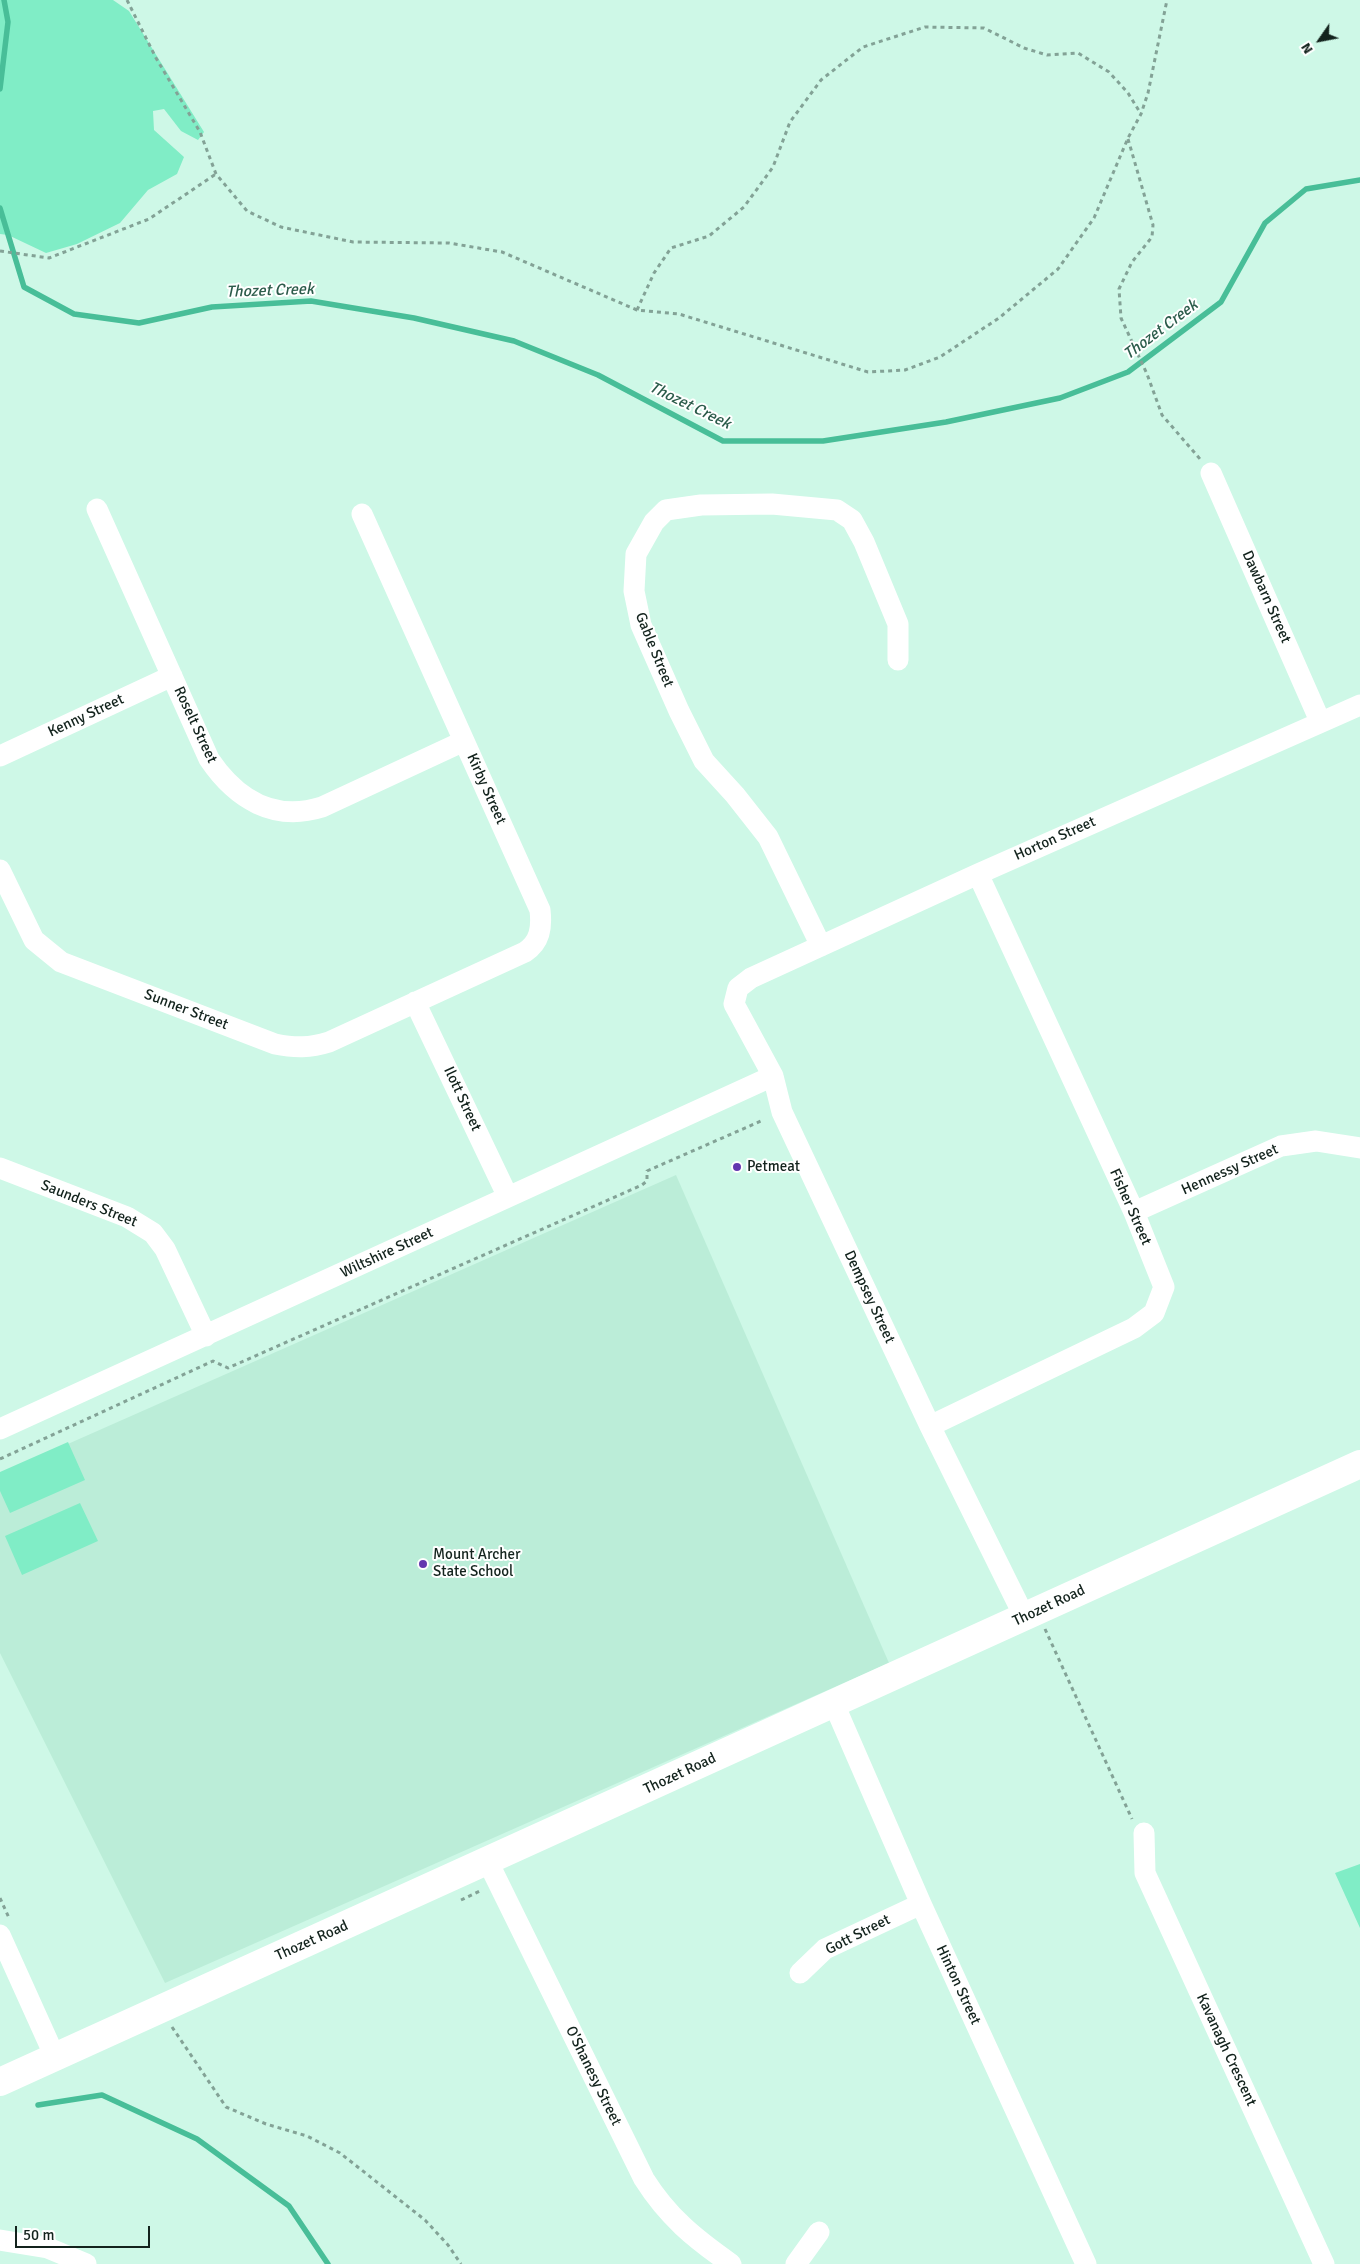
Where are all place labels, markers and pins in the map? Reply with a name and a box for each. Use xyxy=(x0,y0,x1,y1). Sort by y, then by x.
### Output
place label: Petmeat xyxy=(747,1158,800,1176)
marker: Petmeat xyxy=(731,1161,743,1173)
place label: Mount Archer State School xyxy=(433,1546,521,1581)
marker: Mount Archer State School xyxy=(417,1558,429,1570)

